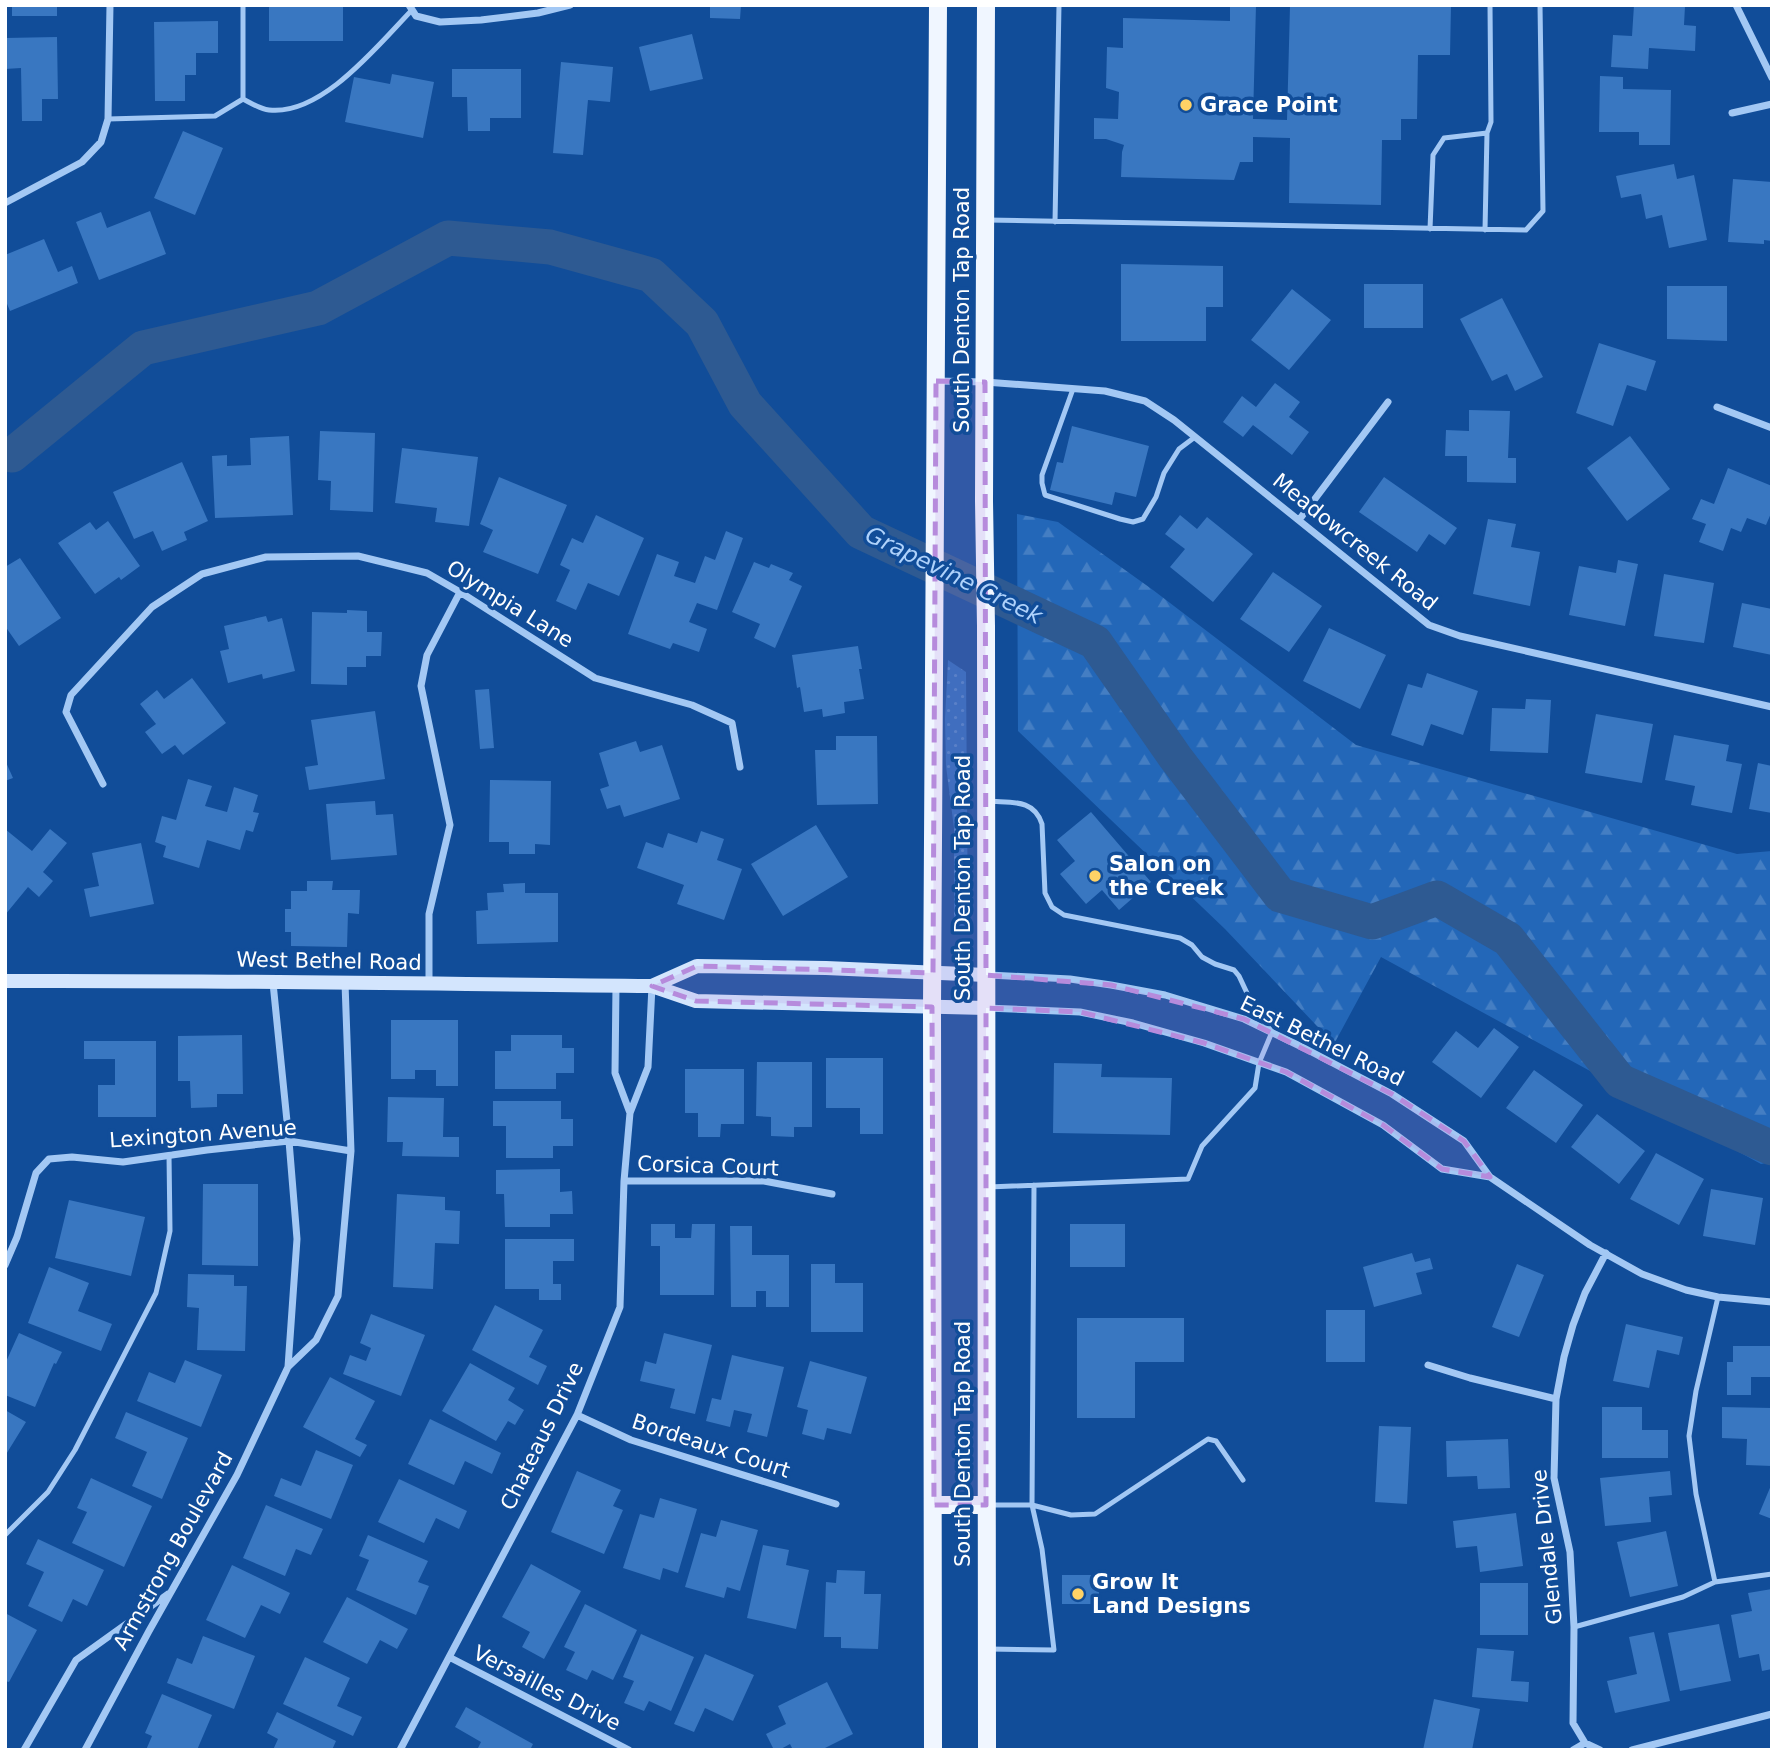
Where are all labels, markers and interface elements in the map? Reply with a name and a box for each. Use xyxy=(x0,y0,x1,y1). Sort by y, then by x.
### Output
place label: Grace Point xyxy=(1200,93,1338,117)
marker: Grace Point xyxy=(1178,97,1194,113)
street label: South Denton Tap Road xyxy=(950,187,974,433)
street label: Meadowcreek Road xyxy=(1268,468,1442,616)
water label: Grapevine Creek xyxy=(861,521,1048,630)
street label: Olympia Lane xyxy=(442,555,578,653)
street label: South Denton Tap Road xyxy=(951,755,975,1001)
place label: Salon on the Creek xyxy=(1109,852,1225,900)
marker: Salon on the Creek xyxy=(1087,868,1103,884)
street label: West Bethel Road xyxy=(236,947,422,975)
street label: East Bethel Road xyxy=(1236,991,1408,1091)
street label: Lexington Avenue xyxy=(108,1115,298,1153)
street label: Corsica Court xyxy=(637,1152,779,1180)
street label: South Denton Tap Road xyxy=(951,1321,975,1567)
street label: Chateaus Drive xyxy=(496,1358,588,1514)
street label: Bordeaux Court xyxy=(629,1409,793,1483)
street label: Armstrong Boulevard xyxy=(108,1448,238,1654)
street label: Glendale Drive xyxy=(1527,1468,1567,1626)
place label: Grow It Land Designs xyxy=(1092,1570,1251,1618)
marker: Grow It Land Designs xyxy=(1070,1586,1086,1602)
street label: Versailles Drive xyxy=(469,1641,625,1735)

